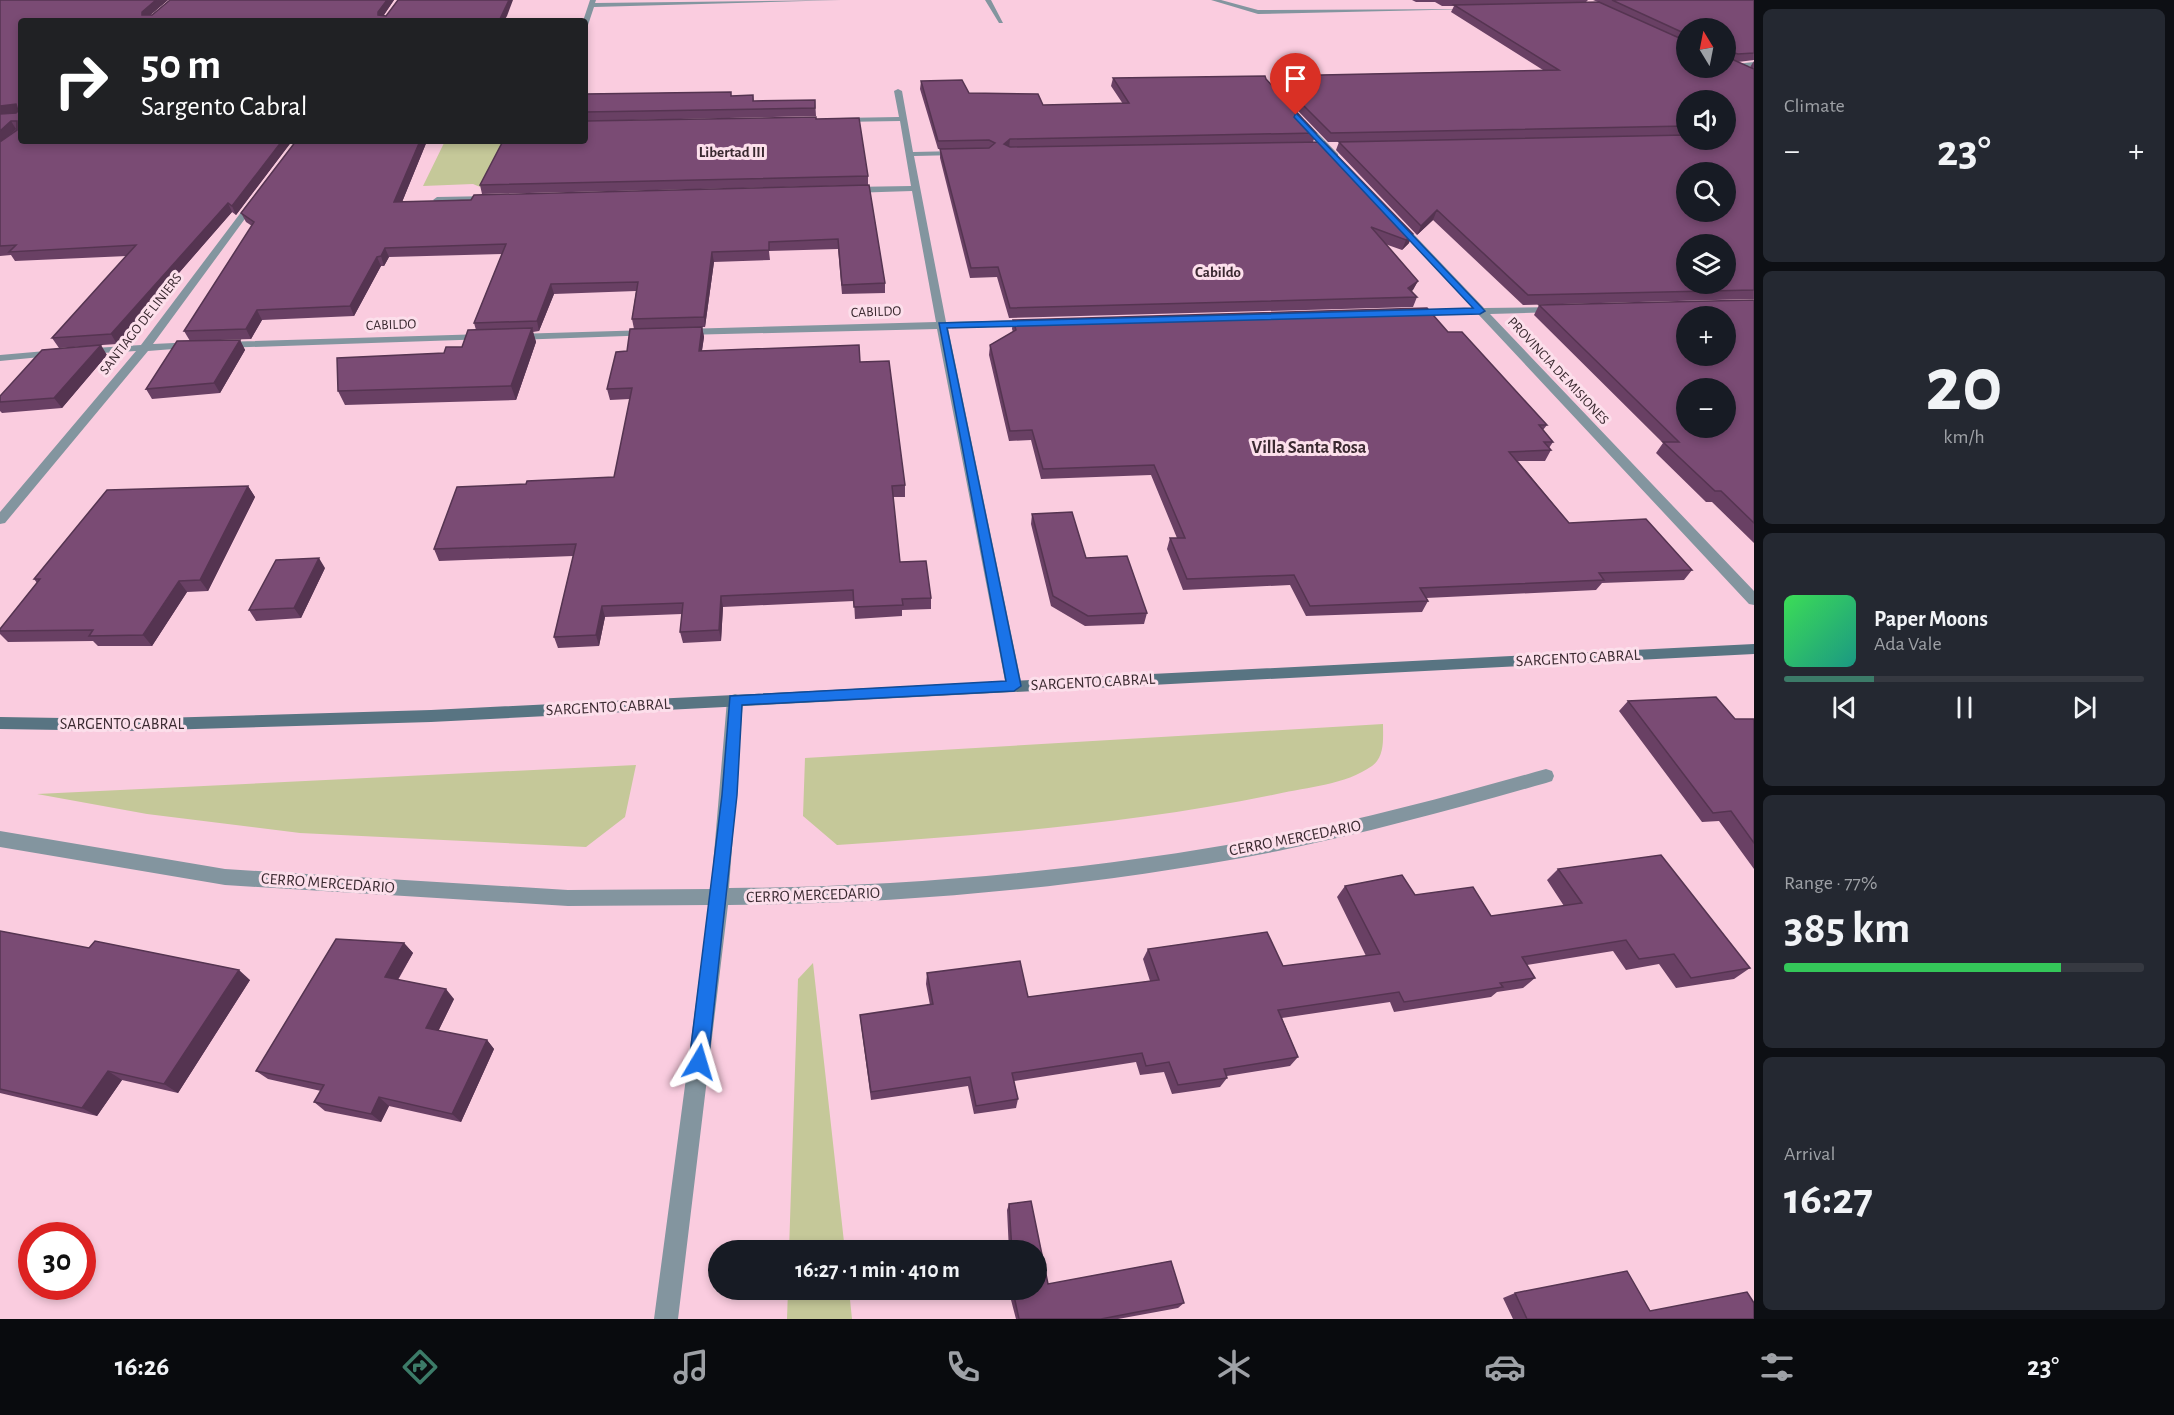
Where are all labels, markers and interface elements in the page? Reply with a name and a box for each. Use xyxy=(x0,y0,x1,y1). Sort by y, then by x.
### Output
north arrow xyxy=(1676,18,1736,78)
map controls xyxy=(1676,18,1736,438)
icon: right xyxy=(42,42,120,120)
text: 50 m xyxy=(141,44,221,86)
pin xyxy=(1270,53,1321,115)
icon: arrive xyxy=(1279,62,1312,95)
button: sound xyxy=(1676,90,1736,150)
text: Sargento Cabral xyxy=(141,93,307,120)
text: Climate xyxy=(1784,96,1845,116)
text: 23° xyxy=(1937,129,1991,174)
text: − xyxy=(1784,135,1800,168)
text: + xyxy=(2128,135,2144,168)
district label: Libertad III xyxy=(699,145,765,160)
button: search xyxy=(1676,162,1736,222)
button: layers xyxy=(1676,234,1736,294)
district label: Cabildo xyxy=(1195,265,1241,280)
street label: SANTIAGO DE LINIERS xyxy=(97,271,185,377)
street label: CABILDO xyxy=(851,304,902,320)
button: + xyxy=(1676,306,1736,366)
street label: PROVINCIA DE MISIONES xyxy=(1505,315,1611,427)
street label: CABILDO xyxy=(366,317,417,333)
text: 20 xyxy=(1925,347,2003,425)
button: − xyxy=(1676,378,1736,438)
text: km/h xyxy=(1943,427,1985,447)
district label: Villa Santa Rosa xyxy=(1252,439,1367,457)
text: Paper Moons xyxy=(1874,608,1988,630)
text: Ada Vale xyxy=(1874,634,1942,654)
street label: SARGENTO CABRAL xyxy=(1515,647,1641,669)
street label: SARGENTO CABRAL xyxy=(1030,671,1156,693)
icon: previous xyxy=(1828,691,1861,724)
icon: pause xyxy=(1948,691,1981,724)
icon: next xyxy=(2068,691,2101,724)
street label: SARGENTO CABRAL xyxy=(545,696,671,718)
street label: SARGENTO CABRAL xyxy=(60,716,185,732)
street label: CERRO MERCEDARIO xyxy=(1228,817,1362,859)
street label: CERRO MERCEDARIO xyxy=(261,870,395,896)
text: Range · 77% xyxy=(1784,873,1877,893)
street label: CERRO MERCEDARIO xyxy=(746,885,880,905)
text: 385 km xyxy=(1784,906,1910,951)
position arrow xyxy=(667,1030,731,1094)
text: Arrival xyxy=(1784,1144,1835,1164)
text: 16:27 xyxy=(1784,1177,1873,1222)
speed limit sign: 30 xyxy=(18,1222,96,1300)
text: 16:27 · 1 min · 410 m xyxy=(795,1259,960,1281)
icon: directions xyxy=(399,1346,441,1388)
icon: music xyxy=(670,1346,712,1388)
icon: phone xyxy=(942,1346,984,1388)
icon: climate xyxy=(1213,1346,1255,1388)
icon: car xyxy=(1484,1346,1526,1388)
icon: filters xyxy=(1756,1346,1798,1388)
text: 16:26 xyxy=(115,1353,169,1380)
text: 23° xyxy=(2027,1353,2059,1380)

